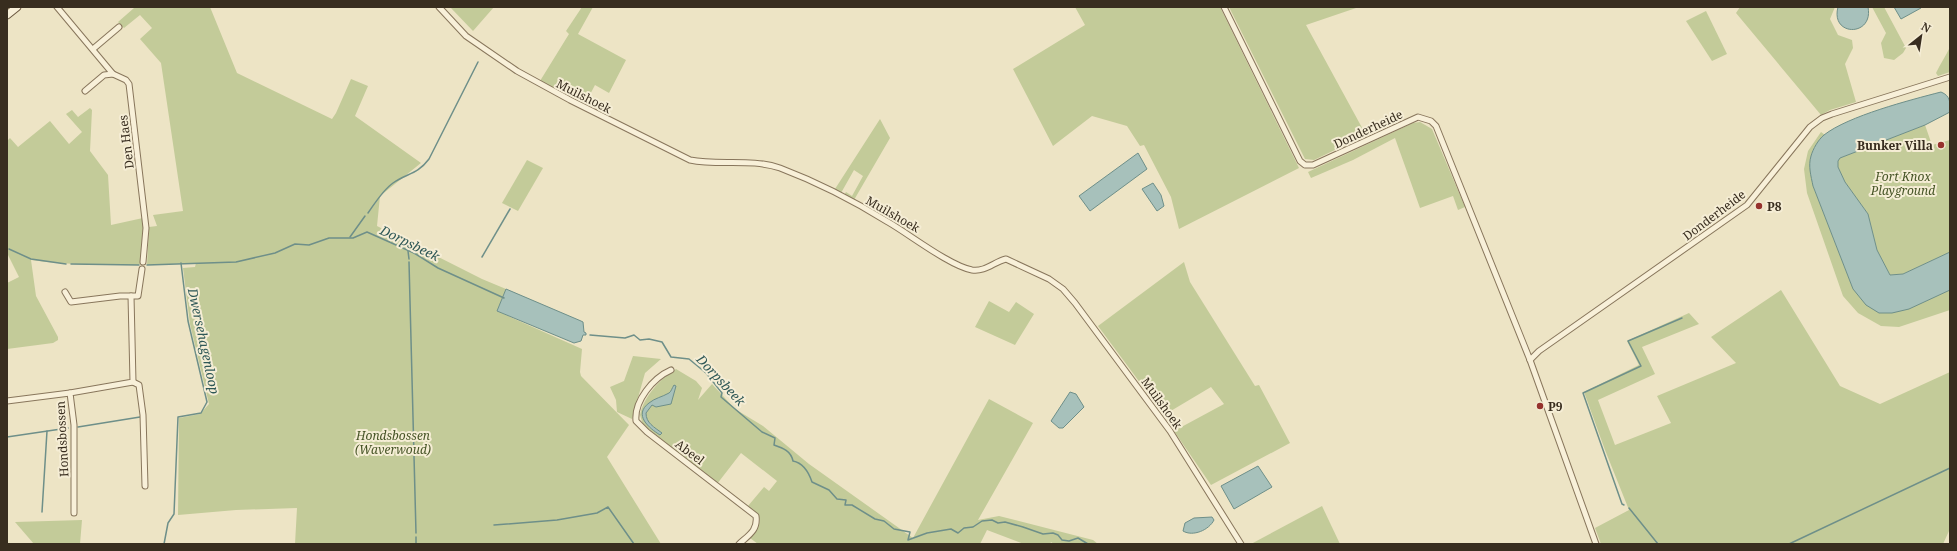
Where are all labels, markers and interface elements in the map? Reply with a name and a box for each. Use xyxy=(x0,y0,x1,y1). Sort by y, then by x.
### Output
north arrow xyxy=(1901,16,1941,56)
text: N xyxy=(1919,18,1934,36)
street label: Muilshoek xyxy=(553,75,615,118)
street label: Donderheide xyxy=(1331,106,1405,152)
street label: Den Haes xyxy=(114,114,138,170)
place label: Bunker Villa xyxy=(1857,137,1933,154)
marker: Bunker Villa xyxy=(1936,140,1946,150)
park label: Fort Knox Playground xyxy=(1870,168,1935,199)
street label: Donderheide xyxy=(1679,186,1749,244)
street label: Muilshoek xyxy=(863,192,924,237)
place label: P8 xyxy=(1767,198,1782,215)
marker: P8 xyxy=(1754,201,1764,211)
water label: Dorpsbeek xyxy=(376,220,443,265)
water label: Dwersehagenloop xyxy=(184,285,224,396)
water label: Dorpsbeek xyxy=(692,350,750,410)
street label: Muilshoek xyxy=(1138,374,1187,433)
place label: P9 xyxy=(1548,398,1563,415)
street label: Hondsbossen xyxy=(52,400,72,478)
marker: P9 xyxy=(1535,401,1545,411)
park label: Hondsbossen (Waverwoud) xyxy=(355,427,431,458)
street label: Abeel xyxy=(672,435,708,469)

